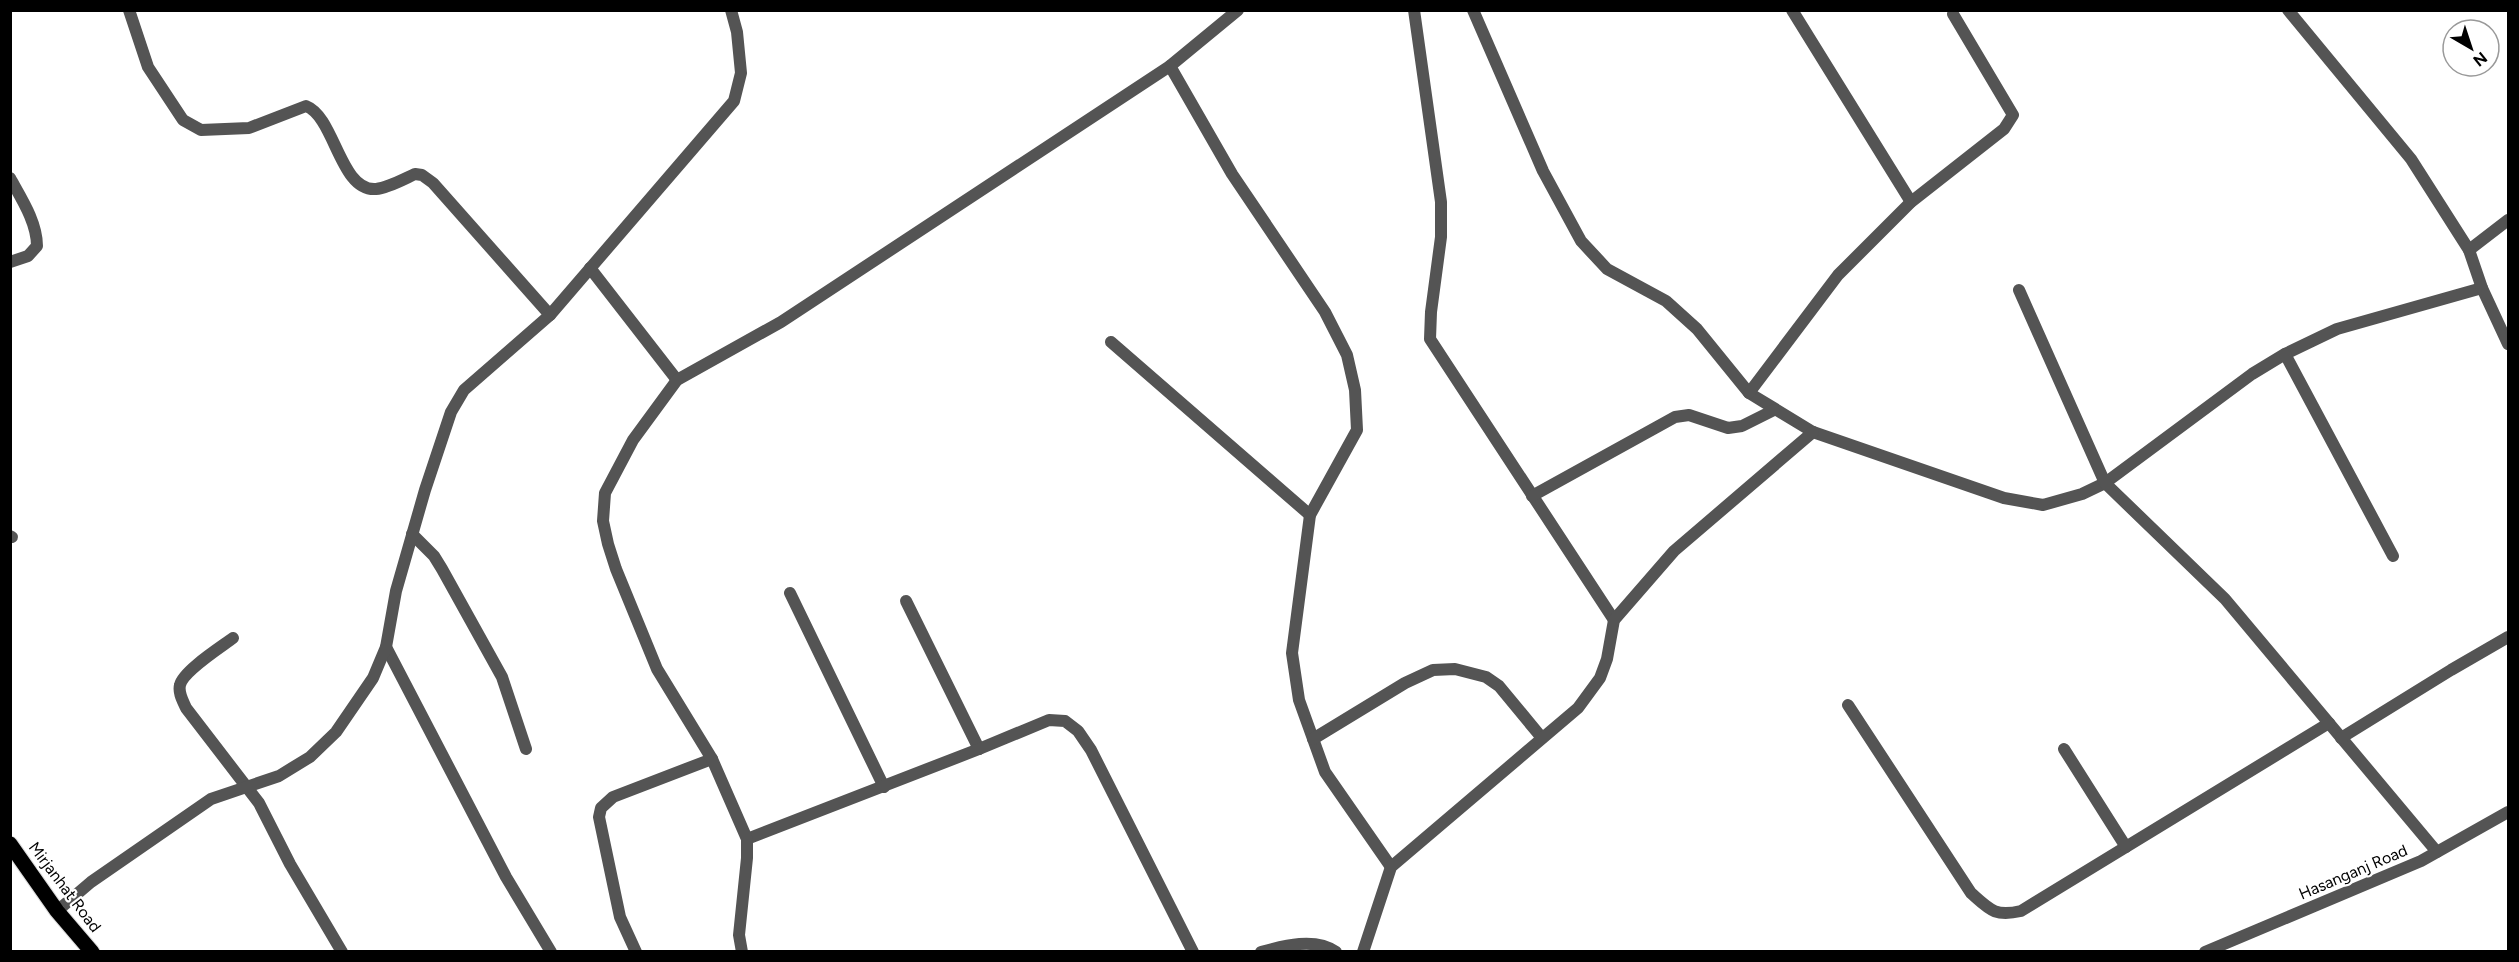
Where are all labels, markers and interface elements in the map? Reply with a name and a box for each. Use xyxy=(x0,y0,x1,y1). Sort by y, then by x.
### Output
north arrow xyxy=(2441,18,2501,78)
text: N xyxy=(2469,48,2491,71)
street label: Mirjanhat Road xyxy=(25,838,105,936)
street label: Hasanganj Road xyxy=(2296,841,2410,903)

